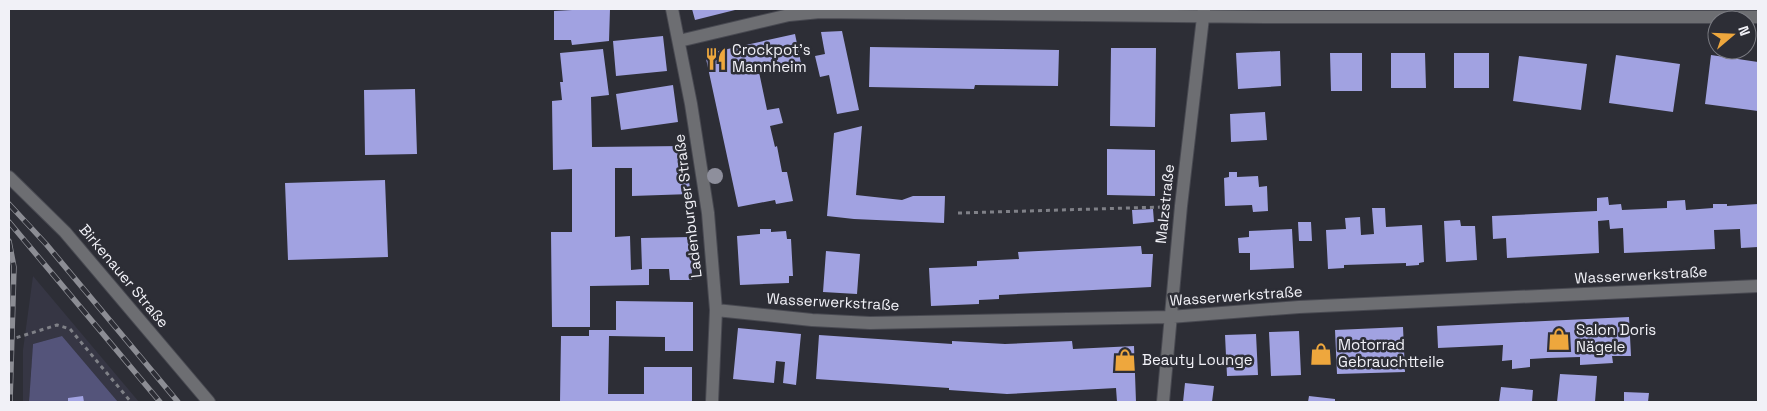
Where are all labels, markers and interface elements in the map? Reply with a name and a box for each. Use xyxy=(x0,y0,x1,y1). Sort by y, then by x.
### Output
north arrow xyxy=(1707,10,1757,60)
text: N xyxy=(1734,23,1754,38)
place label: Crockpot's Mannheim xyxy=(732,40,811,76)
restaurant icon: Crockpot's Mannheim xyxy=(703,46,729,72)
street label: Ladenburger Straße xyxy=(669,133,706,279)
street label: Malzstraße xyxy=(1151,163,1178,245)
street label: Birkenauer Straße xyxy=(76,220,173,331)
street label: Wasserwerkstraße xyxy=(1574,262,1708,287)
street label: Wasserwerkstraße xyxy=(1169,281,1303,310)
street label: Wasserwerkstraße xyxy=(766,289,900,314)
place label: Salon Doris Nägele xyxy=(1576,320,1656,356)
shop icon: Salon Doris Nägele xyxy=(1546,326,1572,352)
place label: Motorrad Gebrauchtteile xyxy=(1338,335,1445,371)
shop icon: Motorrad Gebrauchtteile xyxy=(1308,341,1334,367)
shop icon: Beauty Lounge xyxy=(1112,347,1138,373)
place label: Beauty Lounge xyxy=(1142,350,1253,369)

